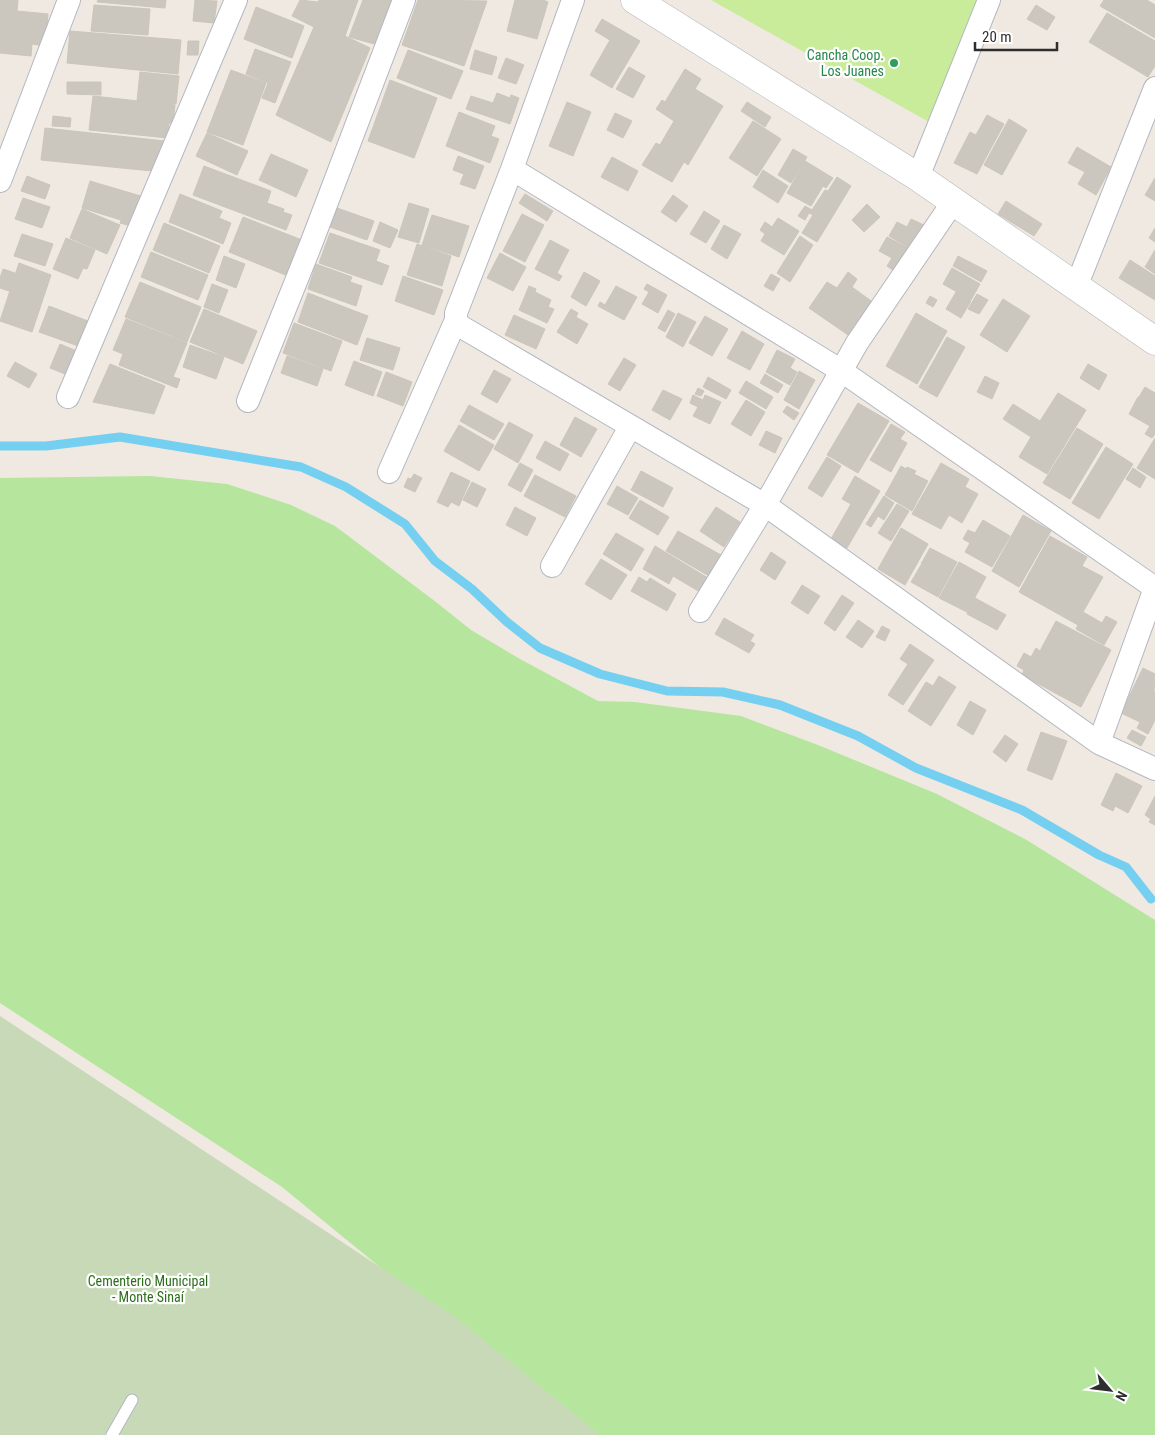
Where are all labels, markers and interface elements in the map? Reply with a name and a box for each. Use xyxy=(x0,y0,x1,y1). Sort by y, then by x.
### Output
scale bar xyxy=(975,20,1058,52)
text: 20 m xyxy=(982,28,1012,46)
place label: Cancha Coop. Los Juanes xyxy=(807,47,884,79)
marker: Cancha Coop. Los Juanes xyxy=(888,57,900,69)
park label: Cementerio Municipal - Monte Sinaí xyxy=(88,1273,208,1305)
north arrow xyxy=(1085,1365,1135,1415)
text: N xyxy=(1112,1389,1131,1404)

